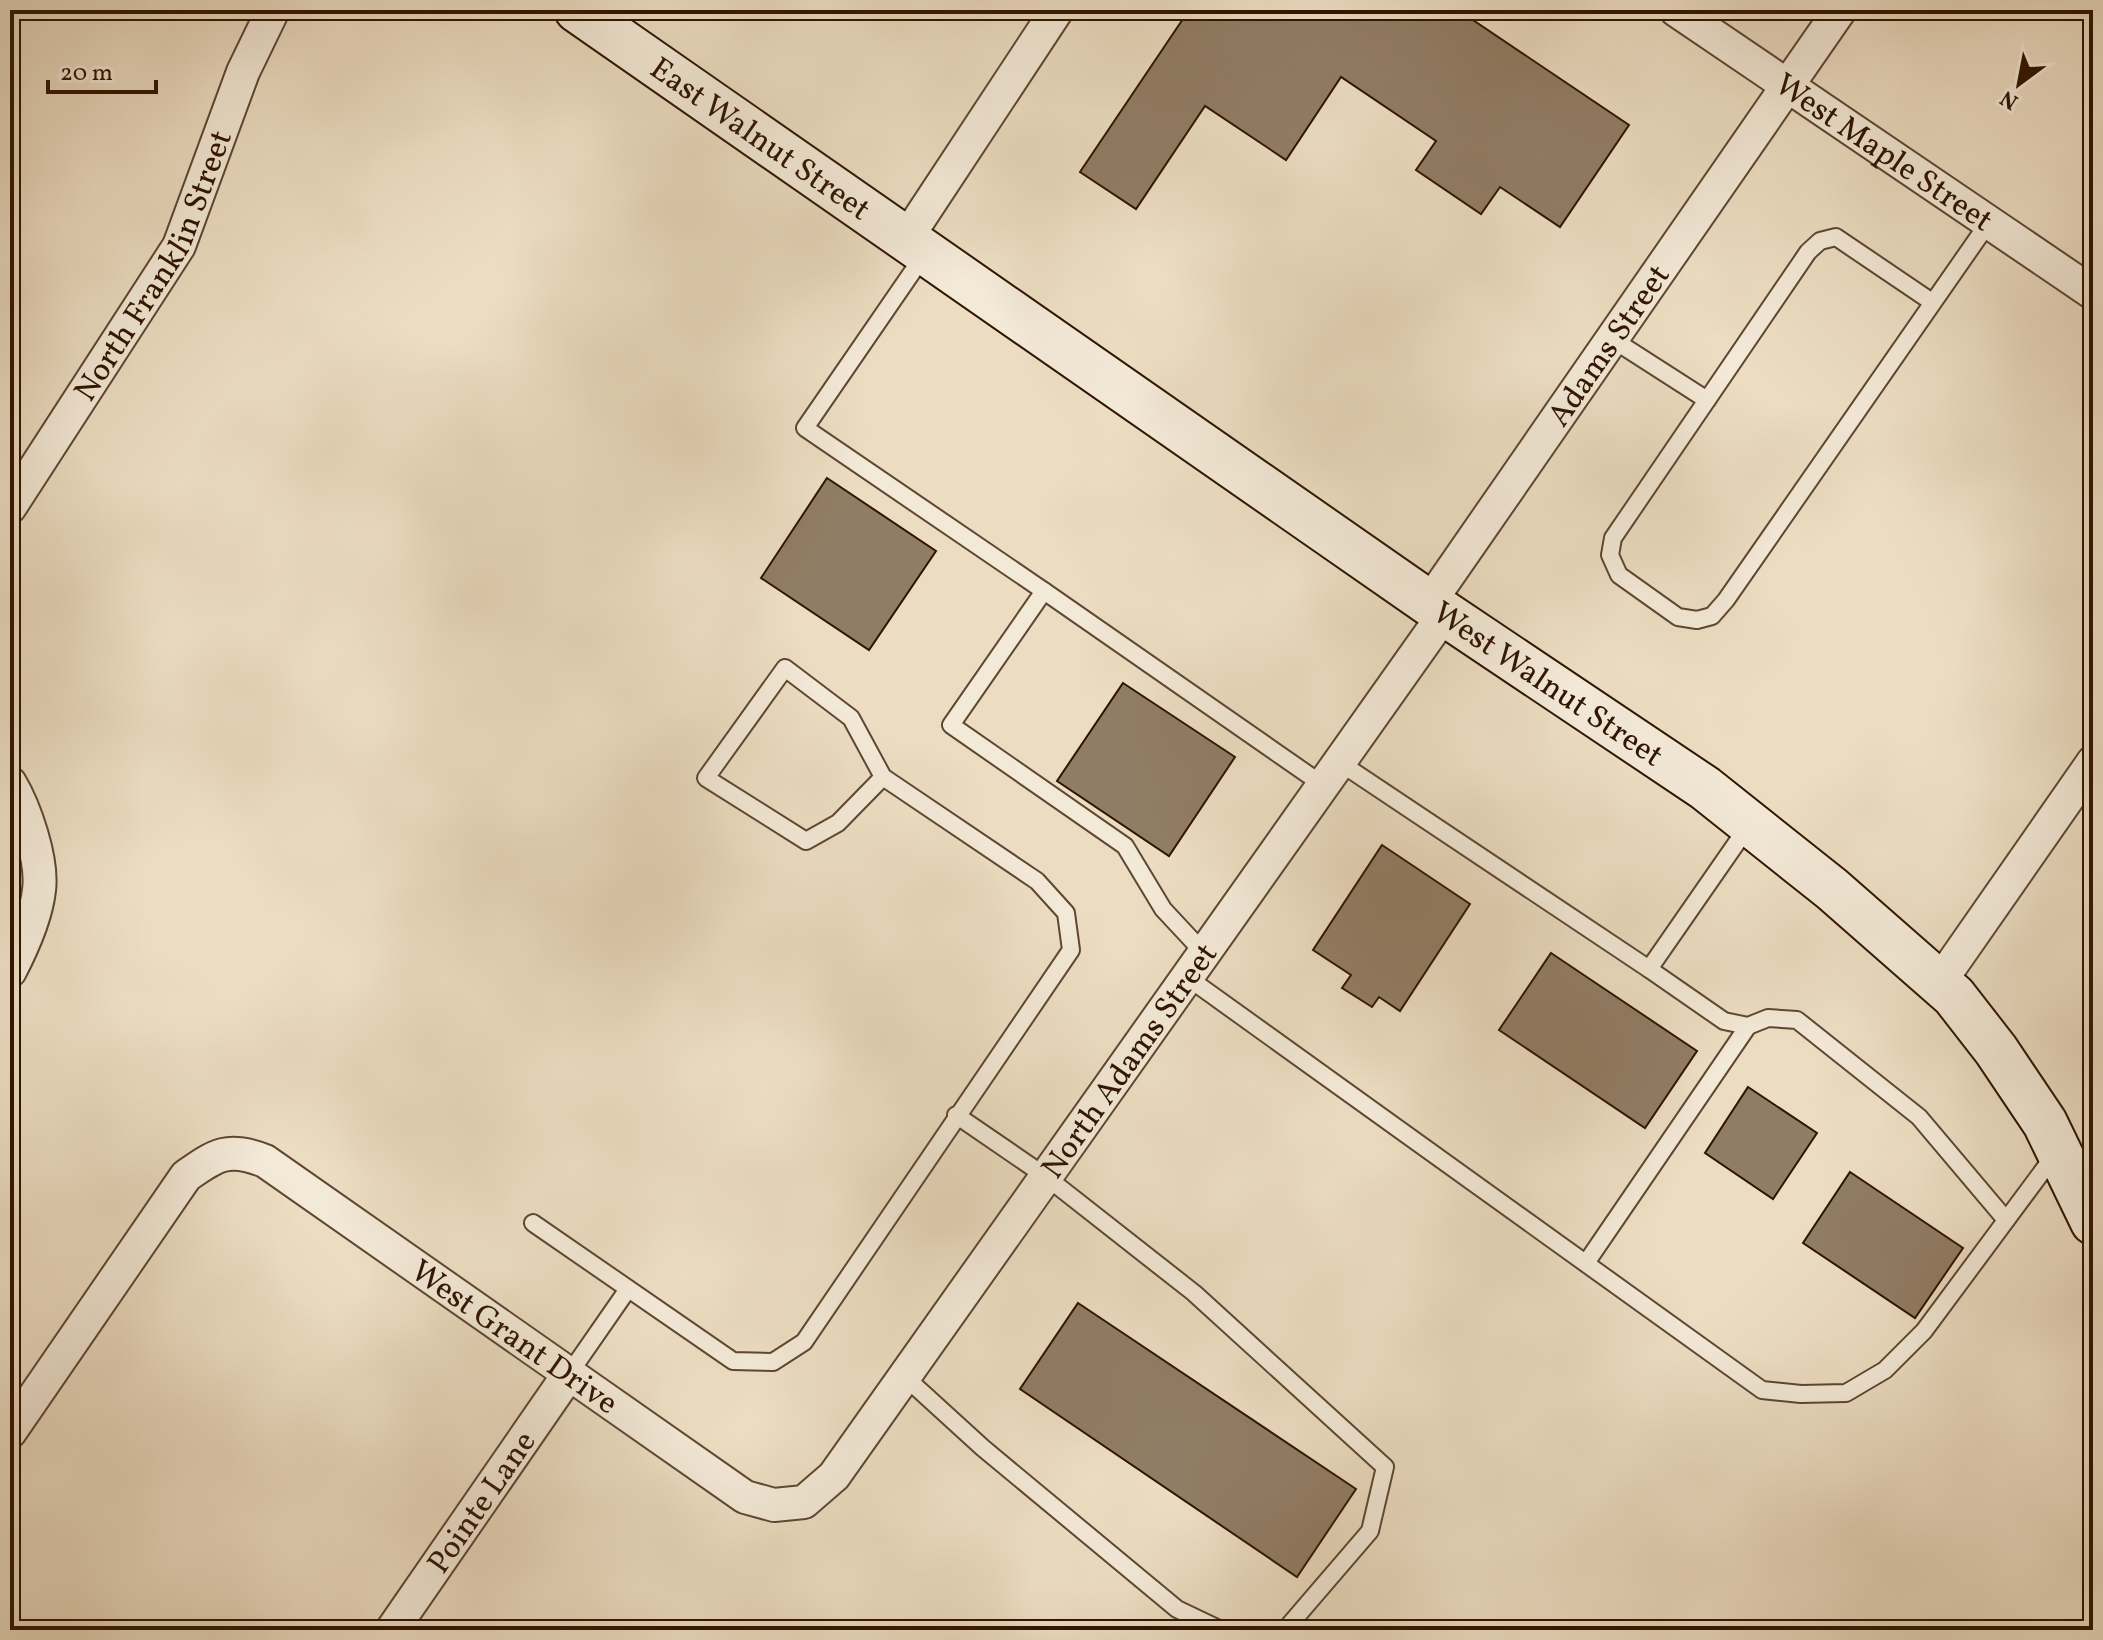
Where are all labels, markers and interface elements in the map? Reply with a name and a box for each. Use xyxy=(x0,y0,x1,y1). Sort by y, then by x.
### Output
scale bar xyxy=(48,44,156,94)
north arrow xyxy=(1979,44,2059,124)
street label: East Walnut Street xyxy=(640,48,878,233)
text: 20 m xyxy=(60,57,113,91)
street label: West Maple Street xyxy=(1765,64,2001,244)
text: N xyxy=(1995,81,2025,116)
street label: North Franklin Street xyxy=(65,125,245,411)
street label: Adams Street xyxy=(1539,257,1682,437)
street label: West Walnut Street xyxy=(1423,592,1671,779)
street label: North Adams Street xyxy=(1032,935,1230,1188)
street label: West Grant Drive xyxy=(401,1251,626,1427)
street label: Pointe Lane xyxy=(418,1423,548,1584)

